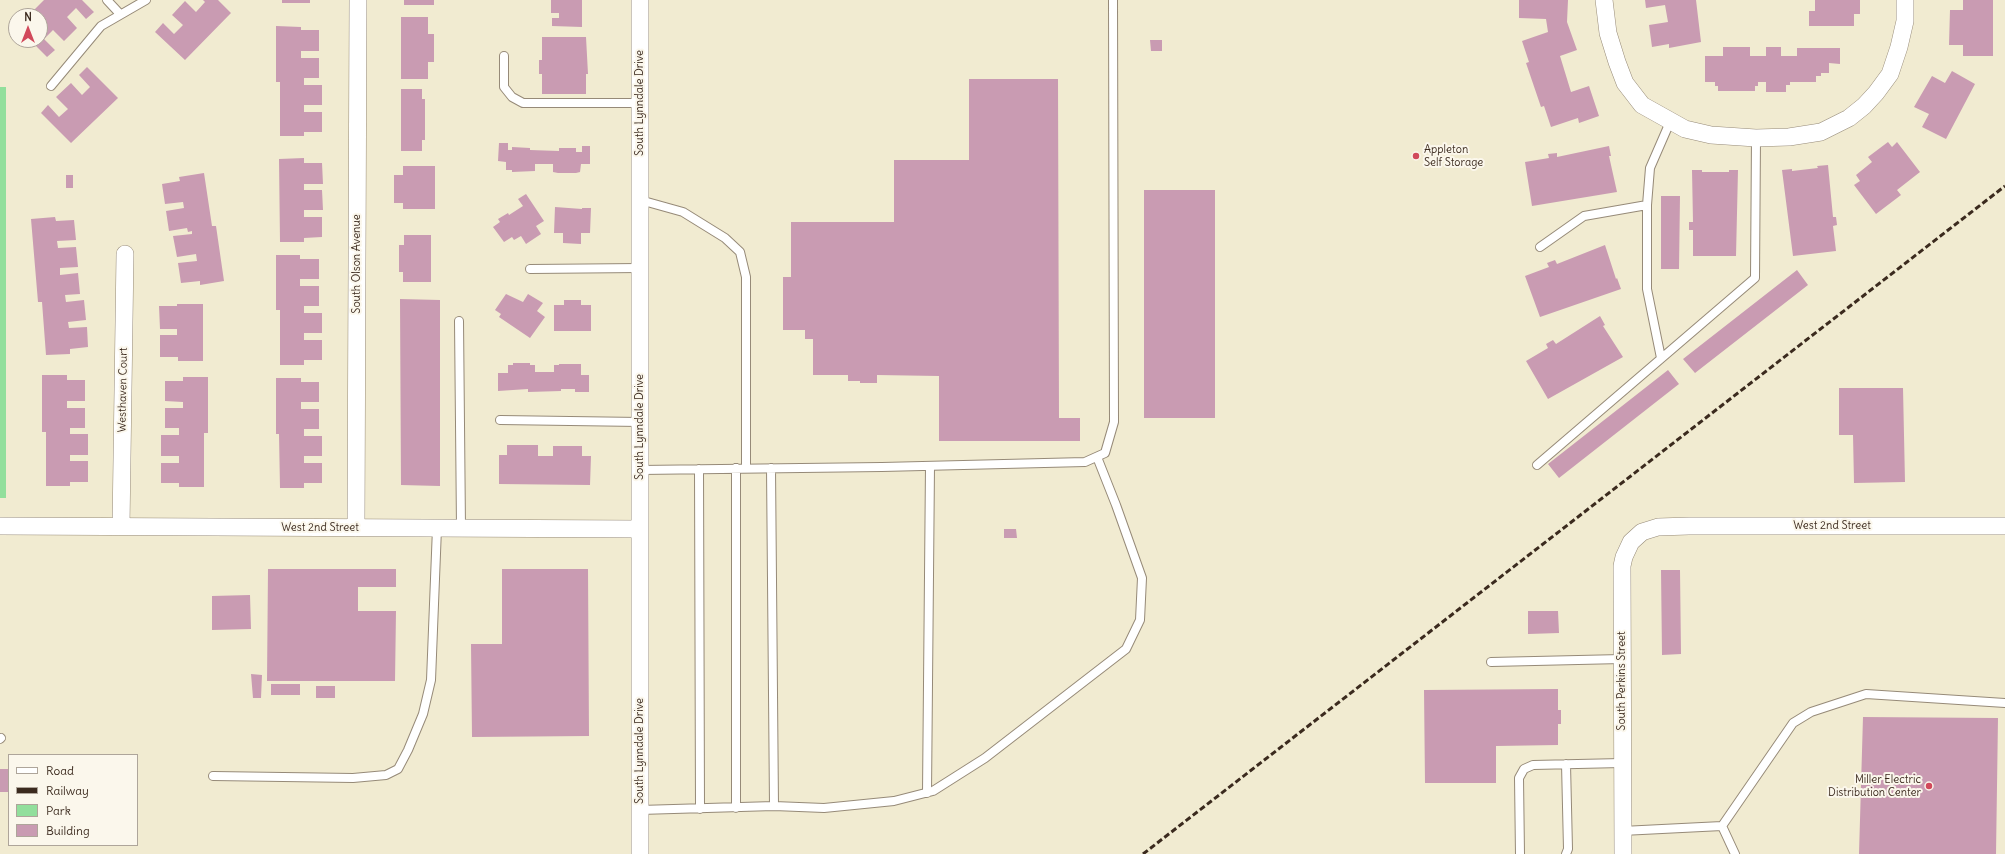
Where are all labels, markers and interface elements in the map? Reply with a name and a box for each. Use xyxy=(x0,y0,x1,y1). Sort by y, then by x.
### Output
north arrow xyxy=(8,8,48,48)
text: N xyxy=(24,10,32,24)
street label: South Lynndale Drive xyxy=(633,50,647,156)
place label: Appleton Self Storage xyxy=(1424,143,1483,169)
marker: Appleton Self Storage xyxy=(1411,151,1421,161)
street label: South Olson Avenue xyxy=(350,214,364,314)
street label: Westhaven Court xyxy=(116,347,130,433)
street label: South Lynndale Drive xyxy=(633,374,647,480)
street label: West 2nd Street xyxy=(1793,519,1871,533)
street label: West 2nd Street xyxy=(281,521,359,535)
street label: South Perkins Street xyxy=(1615,631,1629,731)
street label: South Lynndale Drive xyxy=(633,698,647,804)
legend xyxy=(8,754,138,846)
text: Road xyxy=(46,763,74,778)
place label: Miller Electric Distribution Center xyxy=(1828,773,1921,799)
marker: Miller Electric Distribution Center xyxy=(1924,781,1934,791)
text: Railway xyxy=(46,783,89,798)
text: Park xyxy=(46,803,71,818)
text: Building xyxy=(46,823,90,838)

